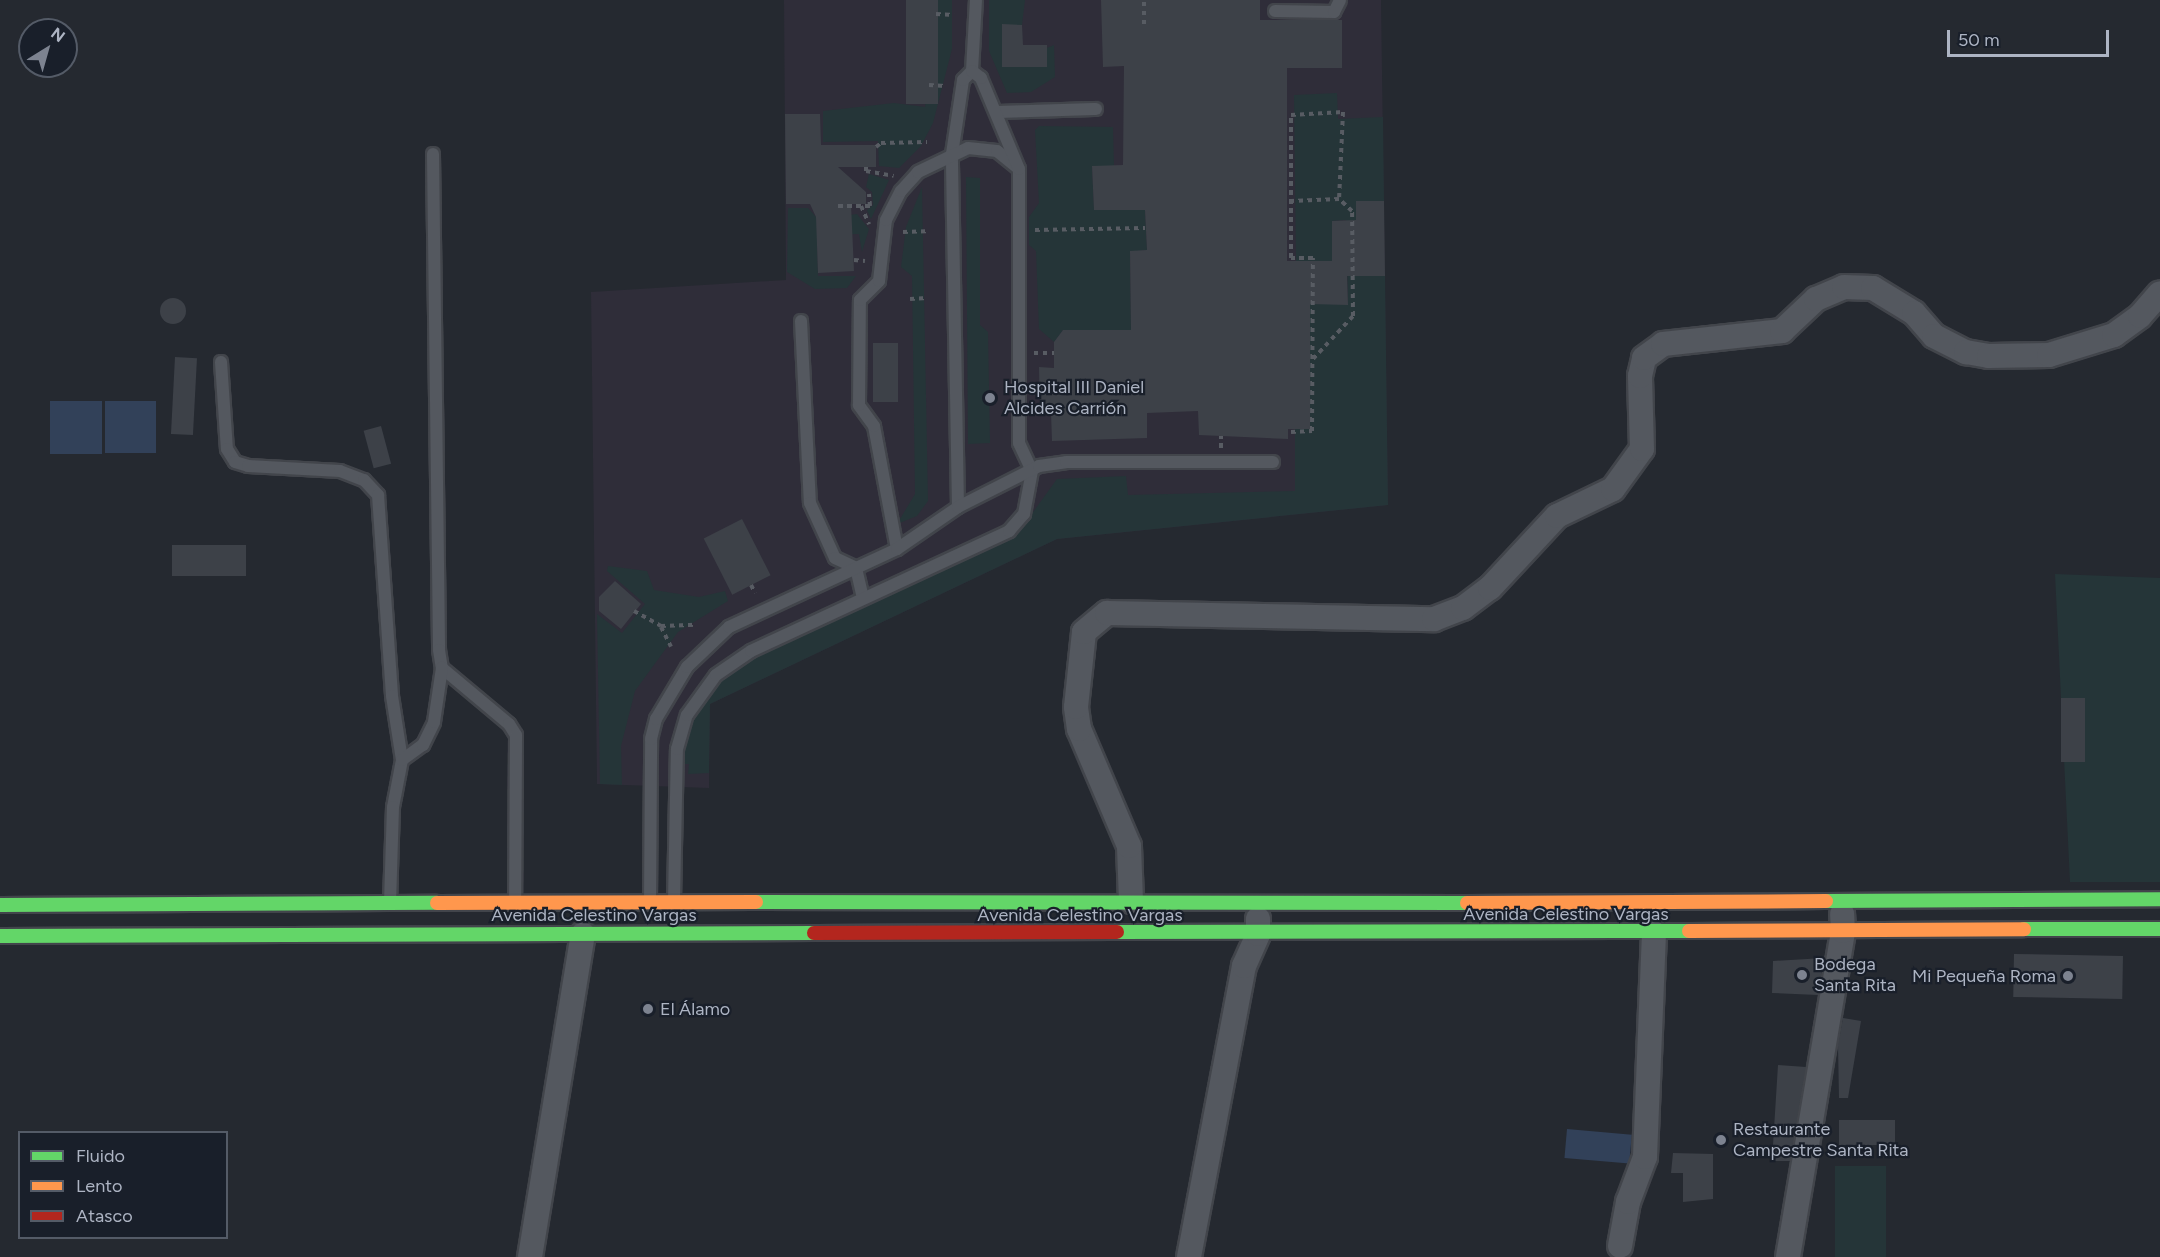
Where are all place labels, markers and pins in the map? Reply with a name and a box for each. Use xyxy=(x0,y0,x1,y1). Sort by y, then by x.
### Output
place label: Hospital III Daniel Alcides Carrión xyxy=(1004,377,1144,420)
marker: Hospital III Daniel Alcides Carrión xyxy=(981,389,999,407)
place label: Bodega Santa Rita xyxy=(1814,954,1896,996)
place label: Mi Pequeña Roma xyxy=(1912,965,2056,987)
marker: Bodega Santa Rita xyxy=(1795,968,1809,982)
marker: Mi Pequeña Roma xyxy=(2061,969,2075,983)
place label: El Álamo xyxy=(660,998,730,1020)
marker: El Álamo xyxy=(641,1002,655,1016)
place label: Restaurante Campestre Santa Rita xyxy=(1733,1119,1909,1162)
marker: Restaurante Campestre Santa Rita xyxy=(1714,1133,1728,1147)

